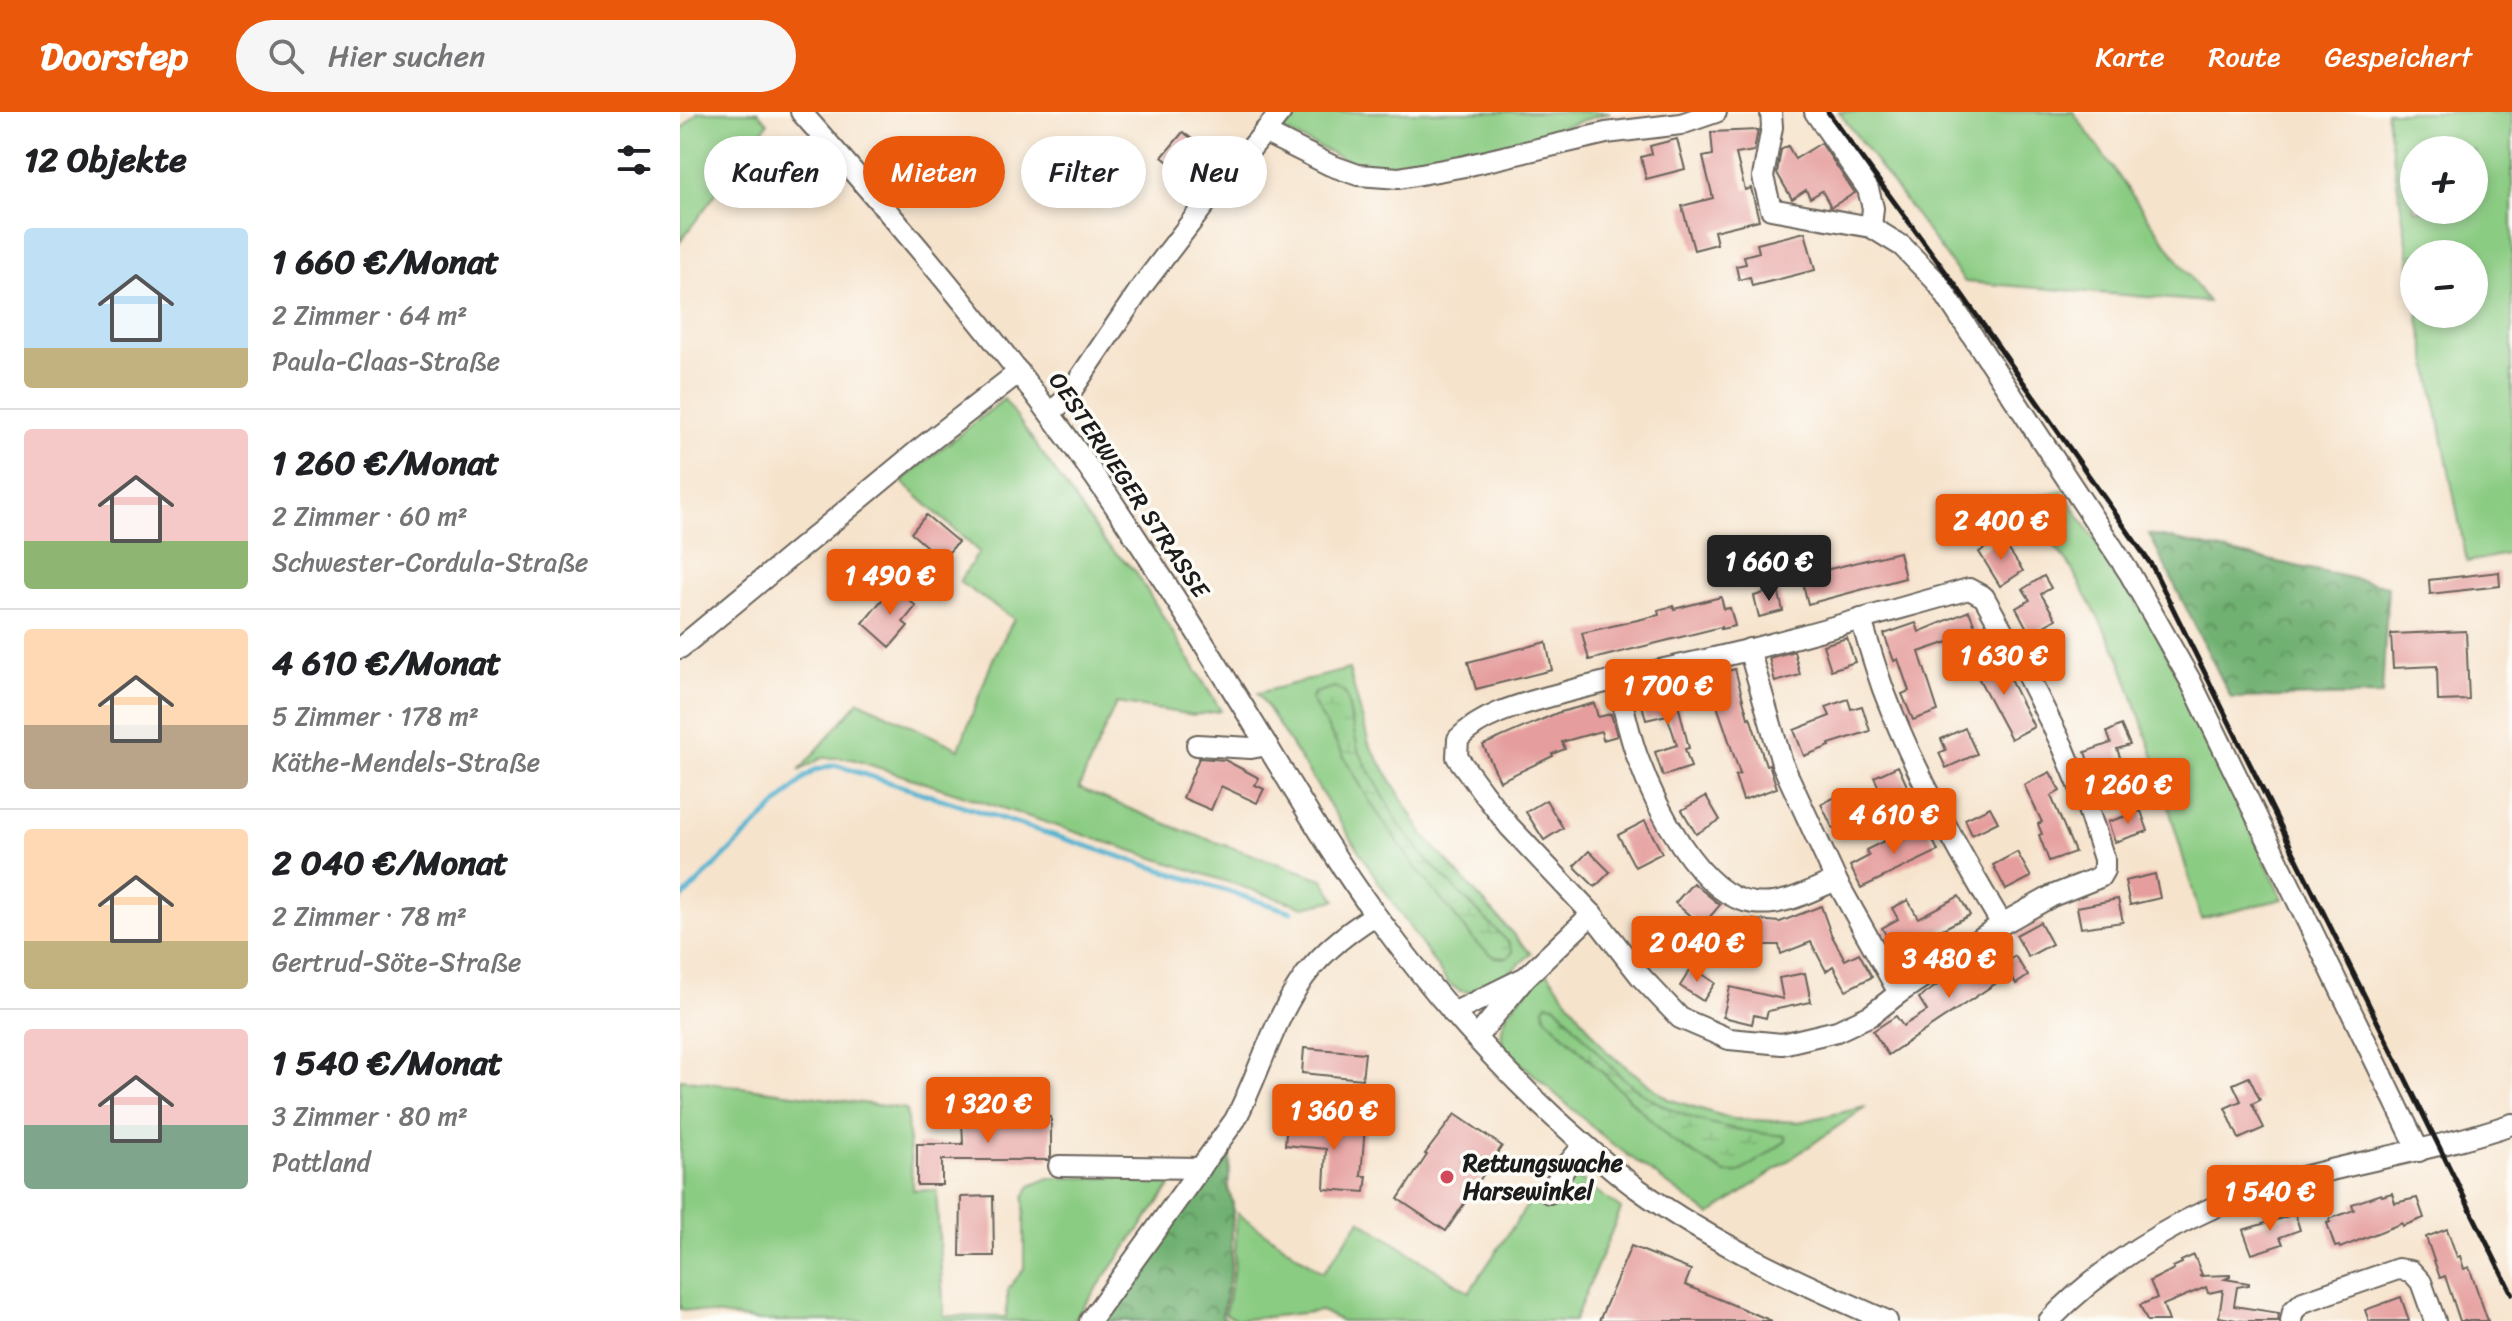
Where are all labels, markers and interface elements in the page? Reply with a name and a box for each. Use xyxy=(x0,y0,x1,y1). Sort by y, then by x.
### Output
search box xyxy=(236,20,796,92)
text: Doorstep xyxy=(40,23,188,90)
text: Hier suchen xyxy=(328,29,485,83)
text: Karte xyxy=(2095,32,2165,81)
text: Route xyxy=(2209,32,2281,81)
text: Gespeichert xyxy=(2325,32,2472,81)
icon: search xyxy=(264,34,308,78)
text: 12 Objekte xyxy=(24,130,187,190)
chip: Kaufen xyxy=(704,136,847,208)
chip: Mieten xyxy=(863,136,1005,208)
chip: Filter xyxy=(1021,136,1146,208)
chip: Neu xyxy=(1162,136,1267,208)
map controls xyxy=(2400,136,2488,328)
button: + xyxy=(2400,136,2488,224)
icon: filters xyxy=(612,138,656,182)
text: 1 660 €/Monat xyxy=(272,232,499,292)
button: − xyxy=(2400,240,2488,328)
icon: home xyxy=(88,260,184,356)
text: 2 Zimmer · 64 m² xyxy=(272,292,468,338)
text: Paula-Claas-Straße xyxy=(272,338,500,384)
street label: OESTERWEGER STRASSE xyxy=(1037,363,1222,608)
text: 1 260 €/Monat xyxy=(272,433,499,493)
icon: home xyxy=(88,461,184,557)
text: 2 Zimmer · 60 m² xyxy=(272,493,468,539)
pin: 2 400 € xyxy=(1927,494,2075,562)
text: 2 400 € xyxy=(1954,497,2048,543)
pin: 1 660 € xyxy=(1695,535,1843,603)
text: 1 660 € xyxy=(1725,538,1813,584)
text: Schwester-Cordula-Straße xyxy=(272,539,588,585)
pin: 1 490 € xyxy=(816,549,964,617)
text: 1 490 € xyxy=(845,552,935,598)
pin: 1 630 € xyxy=(1930,629,2078,697)
text: 1 630 € xyxy=(1960,632,2048,678)
text: 4 610 €/Monat xyxy=(272,633,501,693)
pin: 1 700 € xyxy=(1594,659,1742,727)
icon: home xyxy=(88,661,184,757)
text: 1 700 € xyxy=(1623,662,1713,708)
text: 5 Zimmer · 178 m² xyxy=(272,693,479,739)
text: Käthe-Mendels-Straße xyxy=(272,739,540,785)
pin: 1 260 € xyxy=(2054,758,2202,826)
text: 1 260 € xyxy=(2084,761,2172,807)
pin: 4 610 € xyxy=(1820,788,1968,856)
text: 4 610 € xyxy=(1849,791,1939,837)
text: 2 040 €/Monat xyxy=(272,833,508,893)
icon: home xyxy=(88,861,184,957)
text: 2 Zimmer · 78 m² xyxy=(272,893,467,939)
pin: 2 040 € xyxy=(1623,916,1771,984)
text: 2 040 € xyxy=(1650,919,1744,965)
pin: 3 480 € xyxy=(1875,932,2023,1000)
text: 3 480 € xyxy=(1902,935,1996,981)
text: Gertrud-Söte-Straße xyxy=(272,939,521,985)
text: 1 540 €/Monat xyxy=(272,1033,503,1093)
icon: home xyxy=(88,1061,184,1157)
pin: 1 320 € xyxy=(914,1077,1062,1145)
text: 1 320 € xyxy=(944,1080,1032,1126)
pin: 1 360 € xyxy=(1260,1084,1408,1152)
text: 1 360 € xyxy=(1290,1087,1378,1133)
text: 3 Zimmer · 80 m² xyxy=(272,1093,468,1139)
text: Pattland xyxy=(272,1139,371,1185)
place label: Rettungswache Harsewinkel xyxy=(1462,1142,1624,1212)
pin: 1 540 € xyxy=(2196,1165,2344,1233)
marker: Rettungswache Harsewinkel xyxy=(1438,1168,1456,1186)
text: 1 540 € xyxy=(2225,1168,2315,1214)

